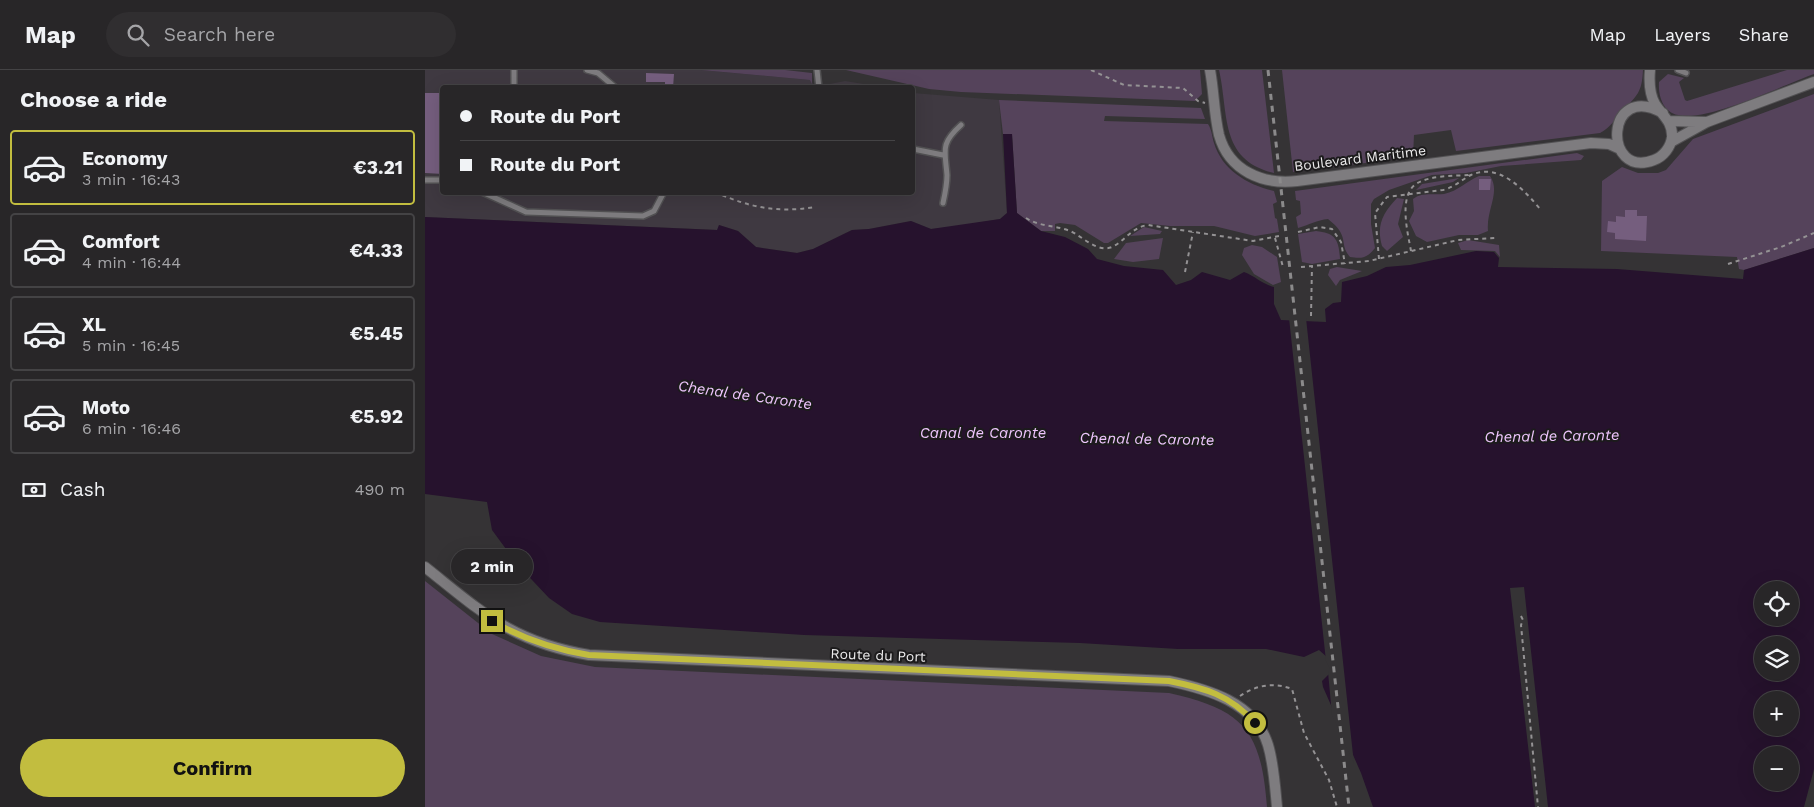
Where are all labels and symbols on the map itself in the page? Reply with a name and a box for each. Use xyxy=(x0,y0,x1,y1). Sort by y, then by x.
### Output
street label: Boulevard Maritime xyxy=(1293,142,1427,174)
water label: Chenal de Caronte xyxy=(677,377,813,413)
water label: Canal de Caronte xyxy=(920,424,1046,442)
water label: Chenal de Caronte xyxy=(1484,426,1620,446)
water label: Chenal de Caronte xyxy=(1079,429,1215,449)
callout: 2 min xyxy=(451,548,533,584)
route end xyxy=(481,610,503,632)
street label: Route du Port xyxy=(830,645,926,665)
route start xyxy=(1244,712,1266,734)

